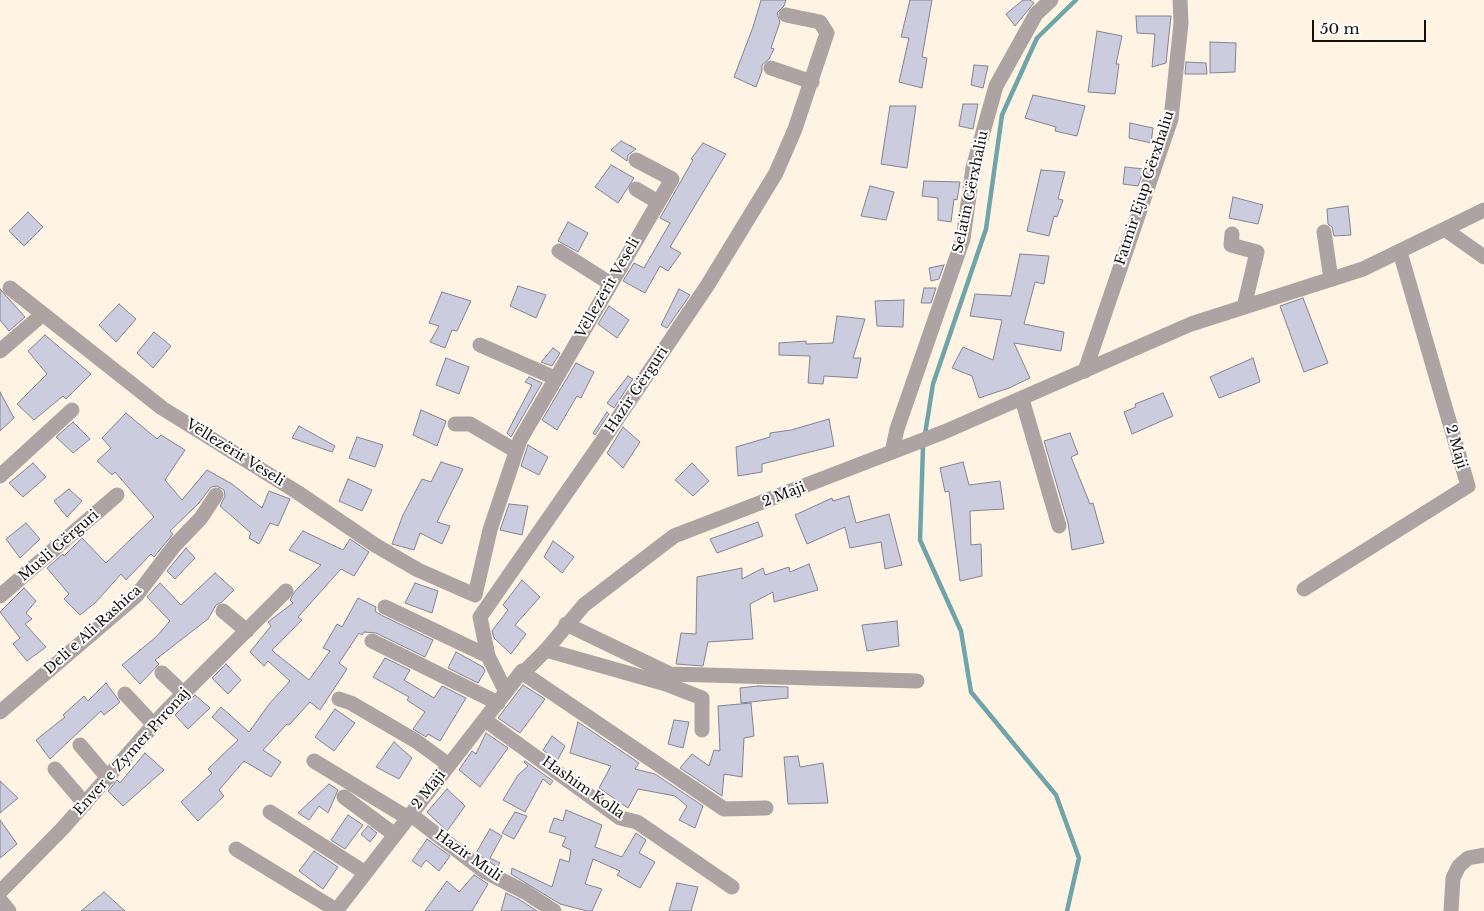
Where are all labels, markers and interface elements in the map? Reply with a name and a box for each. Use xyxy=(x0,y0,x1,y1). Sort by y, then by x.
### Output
scale bar xyxy=(1314,10,1428,42)
text: 50 m xyxy=(1320,19,1360,38)
street label: Fatmir Ejup Gërxhaliu xyxy=(1112,109,1178,267)
street label: Selatin Gërxhaliu xyxy=(950,129,992,255)
street label: Vëllezërit Veseli xyxy=(572,235,644,341)
street label: Hazir Gërguri xyxy=(602,344,672,436)
street label: Vëllezërit Veseli xyxy=(183,416,287,490)
street label: 2 Maji xyxy=(1442,423,1470,471)
street label: 2 Maji xyxy=(760,479,808,511)
street label: Musli Gërguri xyxy=(16,507,102,585)
street label: Deli e Ali Rashica xyxy=(41,582,145,678)
street label: Enver e Zymer Prronaj xyxy=(71,685,193,819)
street label: Hashim Kolla xyxy=(538,753,628,823)
street label: 2 Maji xyxy=(409,767,449,813)
street label: Hazir Muli xyxy=(431,827,505,885)

